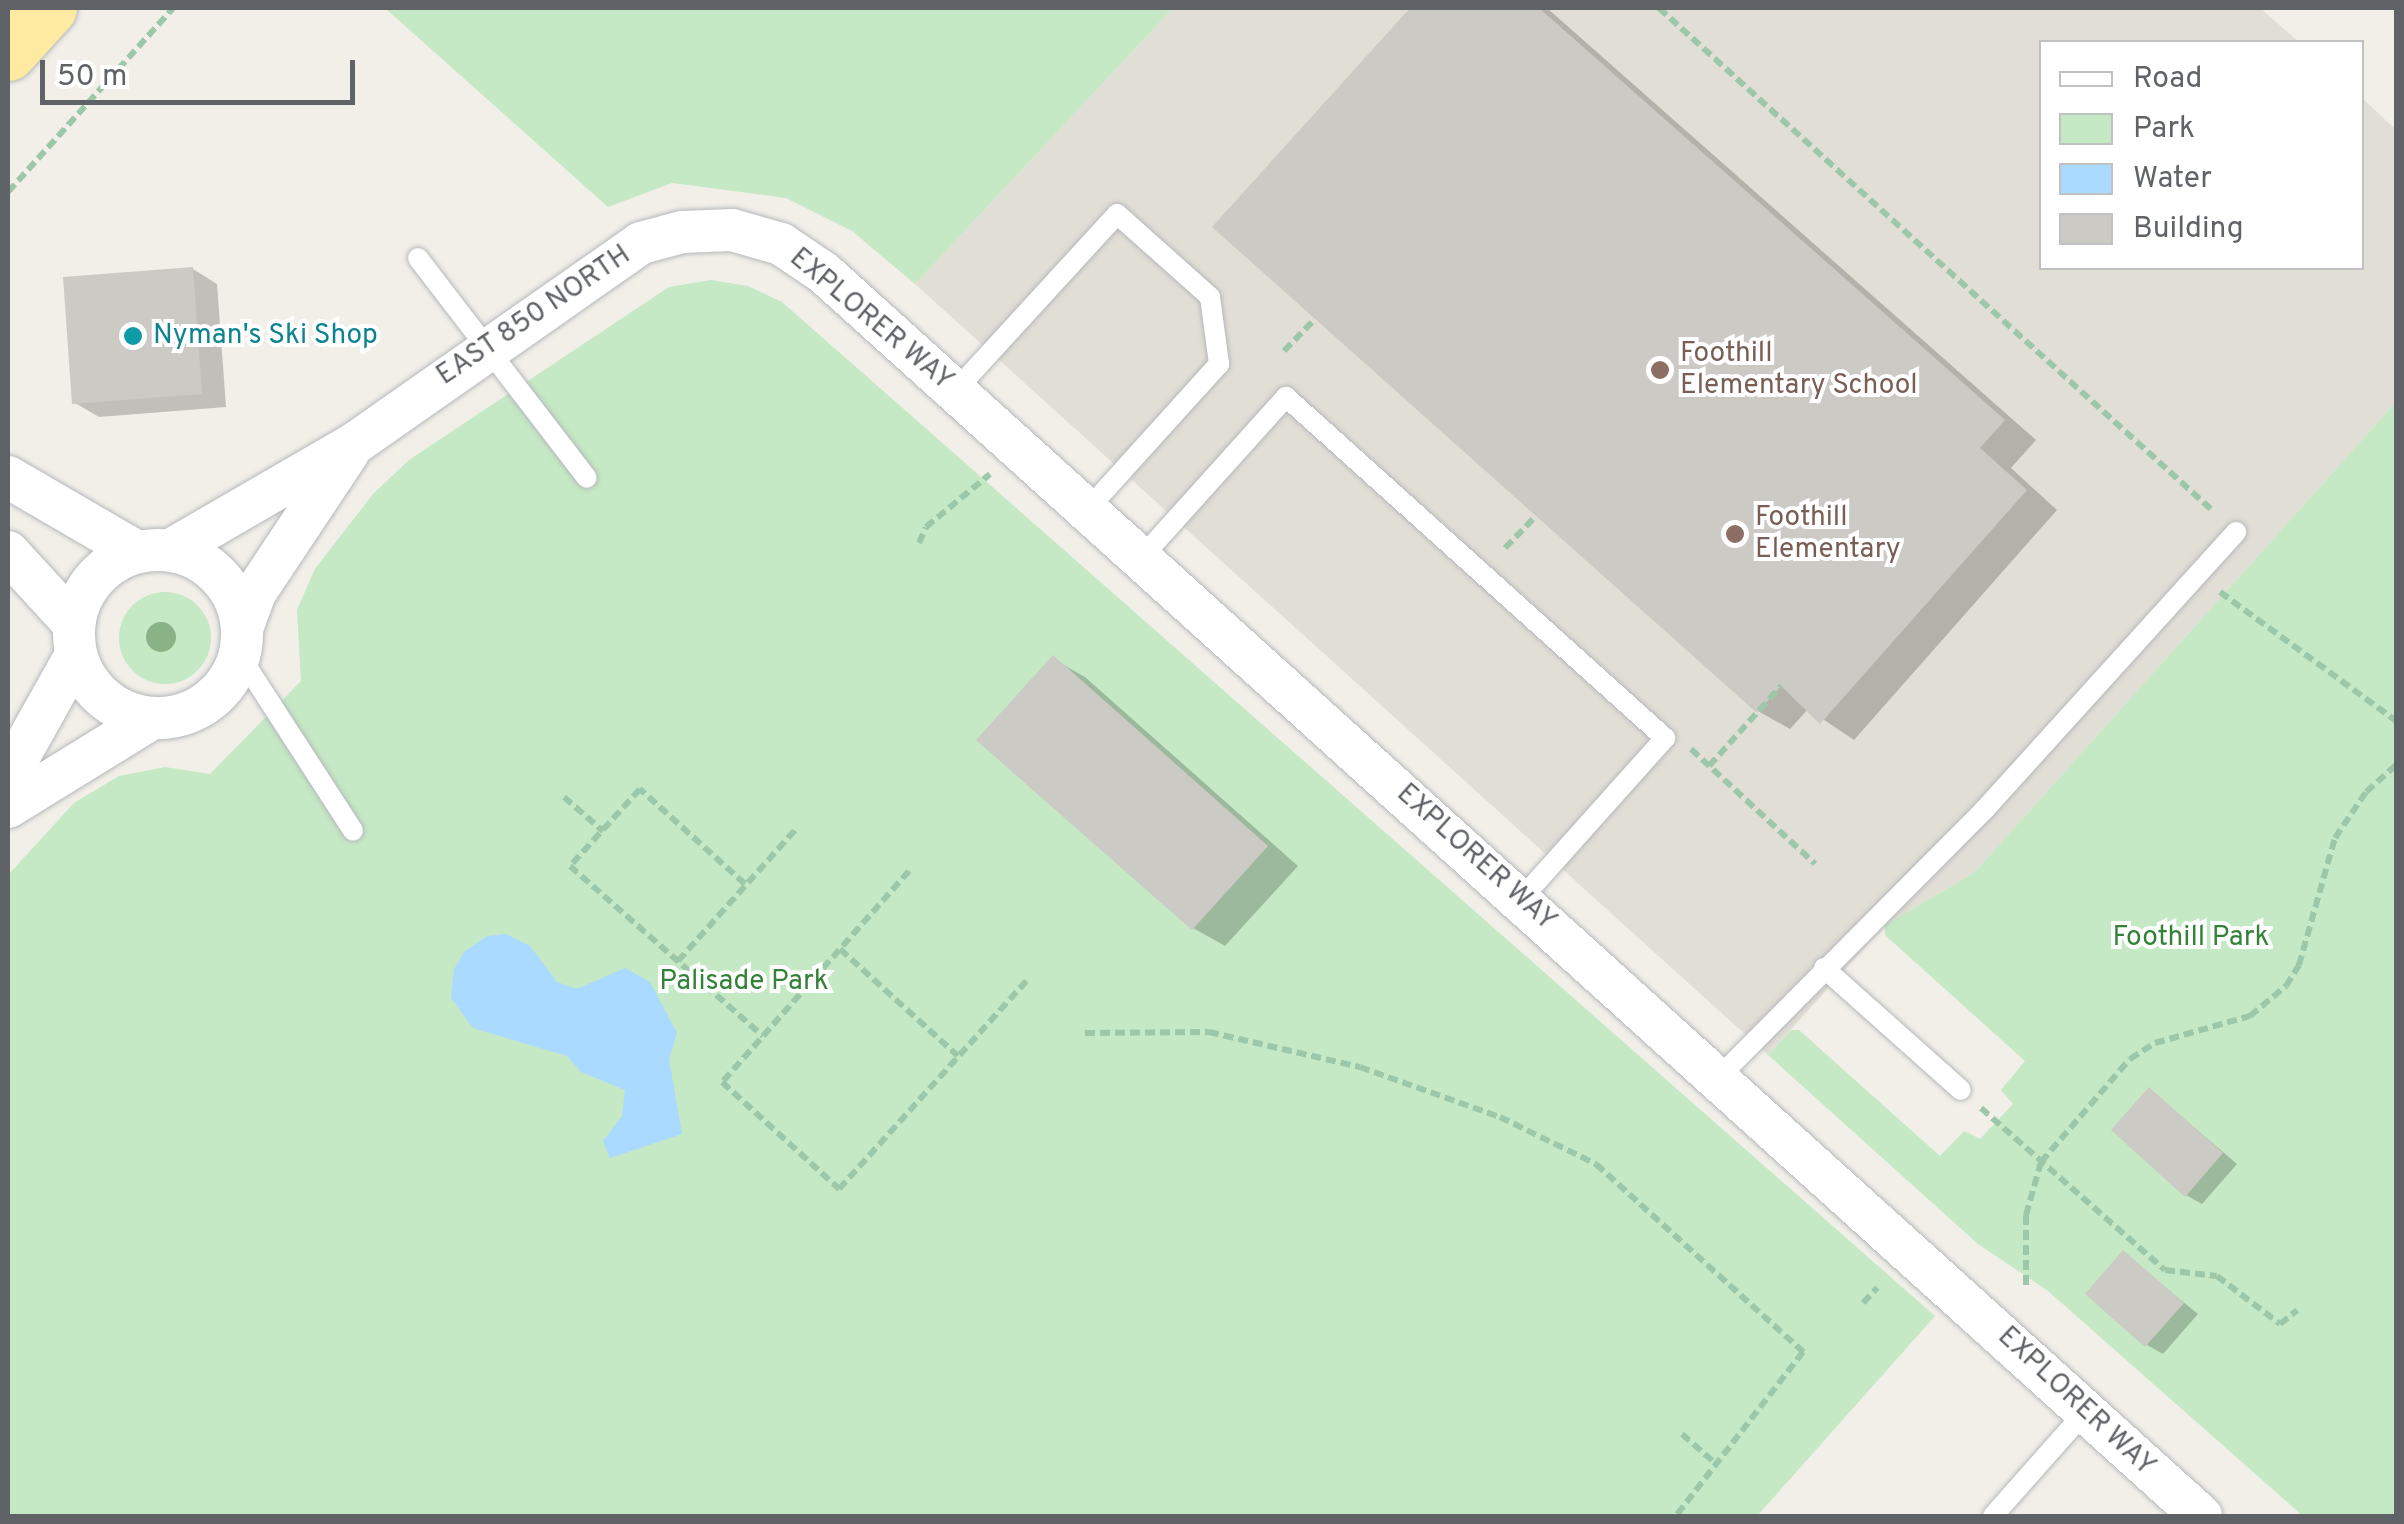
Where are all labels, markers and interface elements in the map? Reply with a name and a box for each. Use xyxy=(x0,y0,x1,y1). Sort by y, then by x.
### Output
scale bar xyxy=(45,40,360,102)
legend xyxy=(2039,40,2364,270)
text: 50 m xyxy=(57,59,127,96)
text: Road xyxy=(2133,61,2202,98)
text: Park xyxy=(2133,111,2195,148)
text: Water xyxy=(2133,161,2212,198)
text: Building xyxy=(2133,211,2244,248)
street label: EAST 850 NORTH xyxy=(430,238,638,394)
street label: EXPLORER WAY xyxy=(782,242,960,398)
place label: Nyman's Ski Shop xyxy=(153,319,378,353)
marker: Nyman's Ski Shop xyxy=(122,325,144,347)
place label: Foothill Elementary School xyxy=(1680,337,1918,403)
marker: Foothill Elementary School xyxy=(1649,359,1671,381)
place label: Foothill Elementary xyxy=(1755,501,1901,567)
marker: Foothill Elementary xyxy=(1724,523,1746,545)
street label: EXPLORER WAY xyxy=(1389,777,1563,939)
park label: Foothill Park xyxy=(2113,921,2269,955)
park label: Palisade Park xyxy=(659,965,829,999)
street label: EXPLORER WAY xyxy=(1990,1320,2162,1484)

